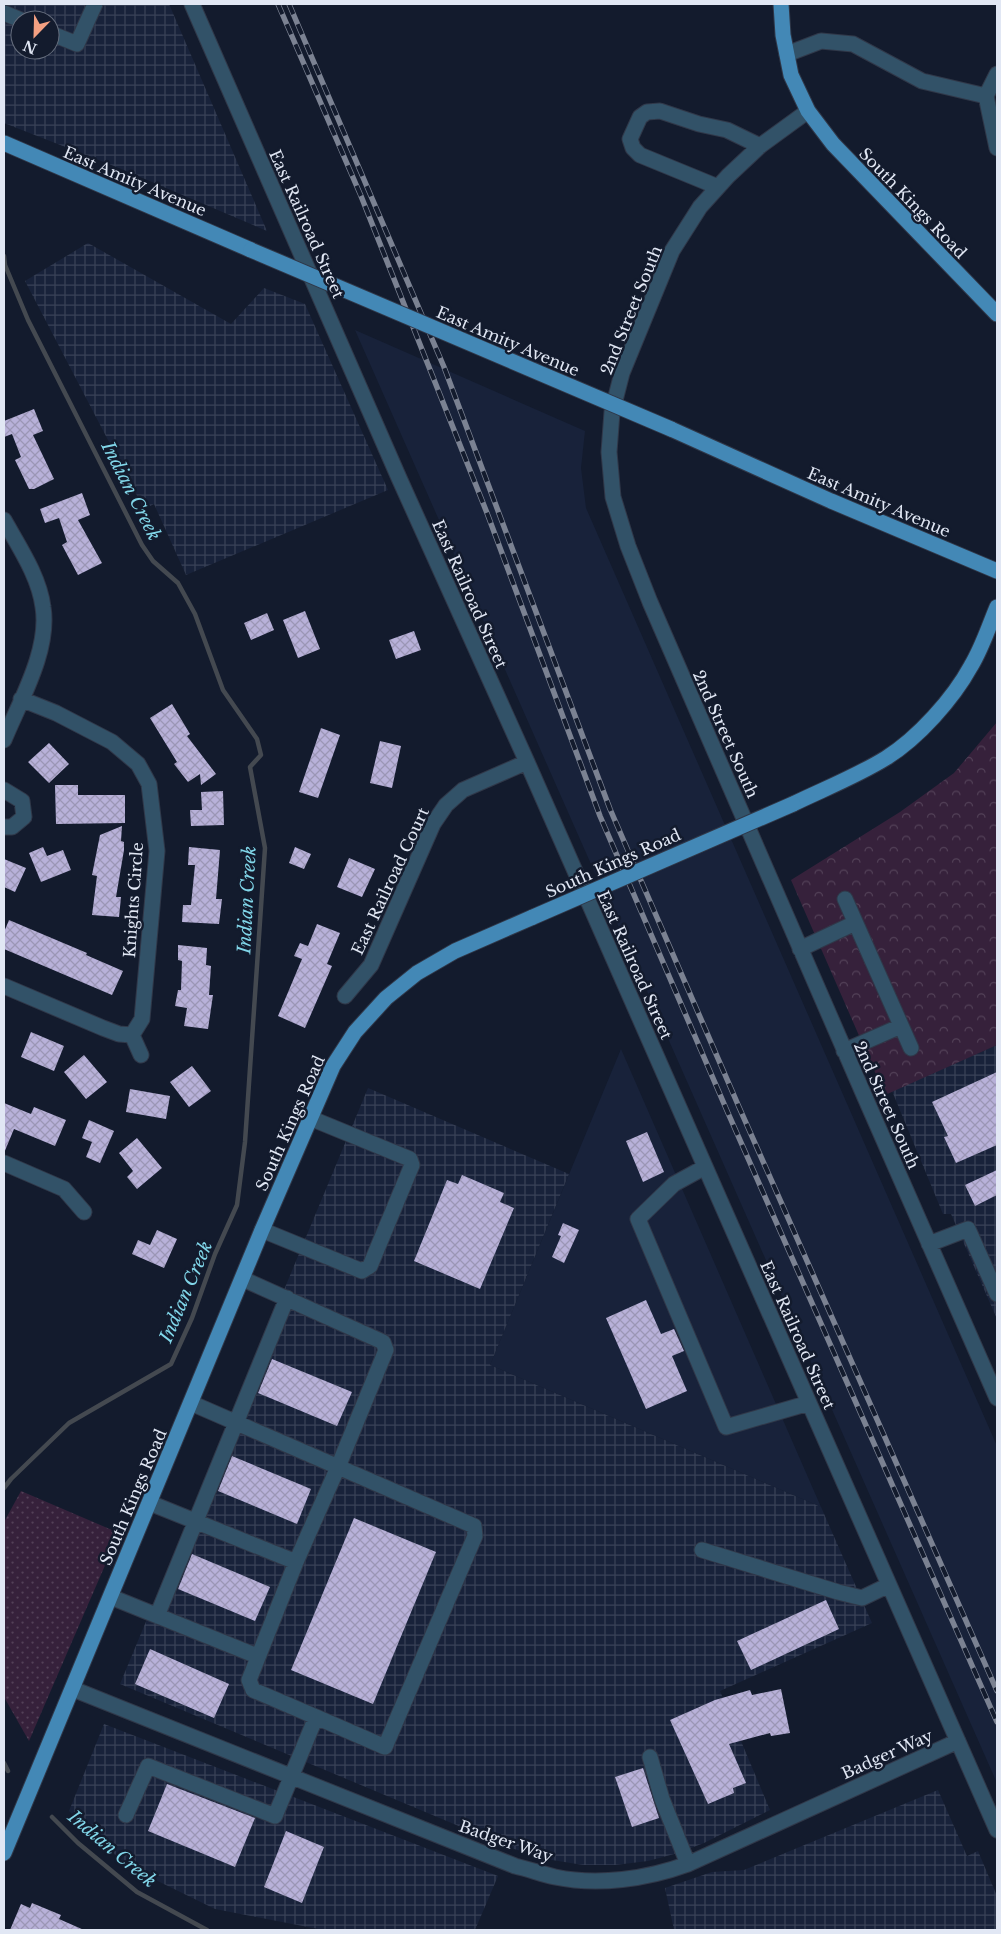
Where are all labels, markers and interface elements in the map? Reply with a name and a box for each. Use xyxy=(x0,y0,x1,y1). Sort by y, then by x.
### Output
north arrow xyxy=(10,10,60,60)
text: N xyxy=(20,36,39,58)
street label: East Amity Avenue xyxy=(60,142,210,220)
street label: South Kings Road xyxy=(855,143,971,263)
street label: East Railroad Street xyxy=(265,146,349,302)
street label: 2nd Street South xyxy=(596,242,666,378)
street label: East Amity Avenue xyxy=(433,302,583,380)
water label: Indian Creek xyxy=(96,437,165,544)
street label: East Amity Avenue xyxy=(804,463,954,541)
street label: East Railroad Street xyxy=(428,516,512,672)
street label: 2nd Street South xyxy=(689,667,763,801)
street label: East Railroad Court xyxy=(347,804,433,958)
street label: South Kings Road xyxy=(542,824,684,902)
street label: Knights Circle xyxy=(119,841,147,959)
water label: Indian Creek xyxy=(233,845,261,956)
street label: East Railroad Street xyxy=(593,887,677,1043)
street label: 2nd Street South xyxy=(850,1038,924,1172)
street label: South Kings Road xyxy=(251,1052,329,1194)
water label: Indian Creek xyxy=(154,1238,217,1347)
street label: East Railroad Street xyxy=(756,1257,840,1413)
street label: South Kings Road xyxy=(95,1426,171,1568)
street label: Badger Way xyxy=(838,1725,937,1783)
water label: Indian Creek xyxy=(63,1805,160,1892)
street label: Badger Way xyxy=(456,1816,556,1867)

